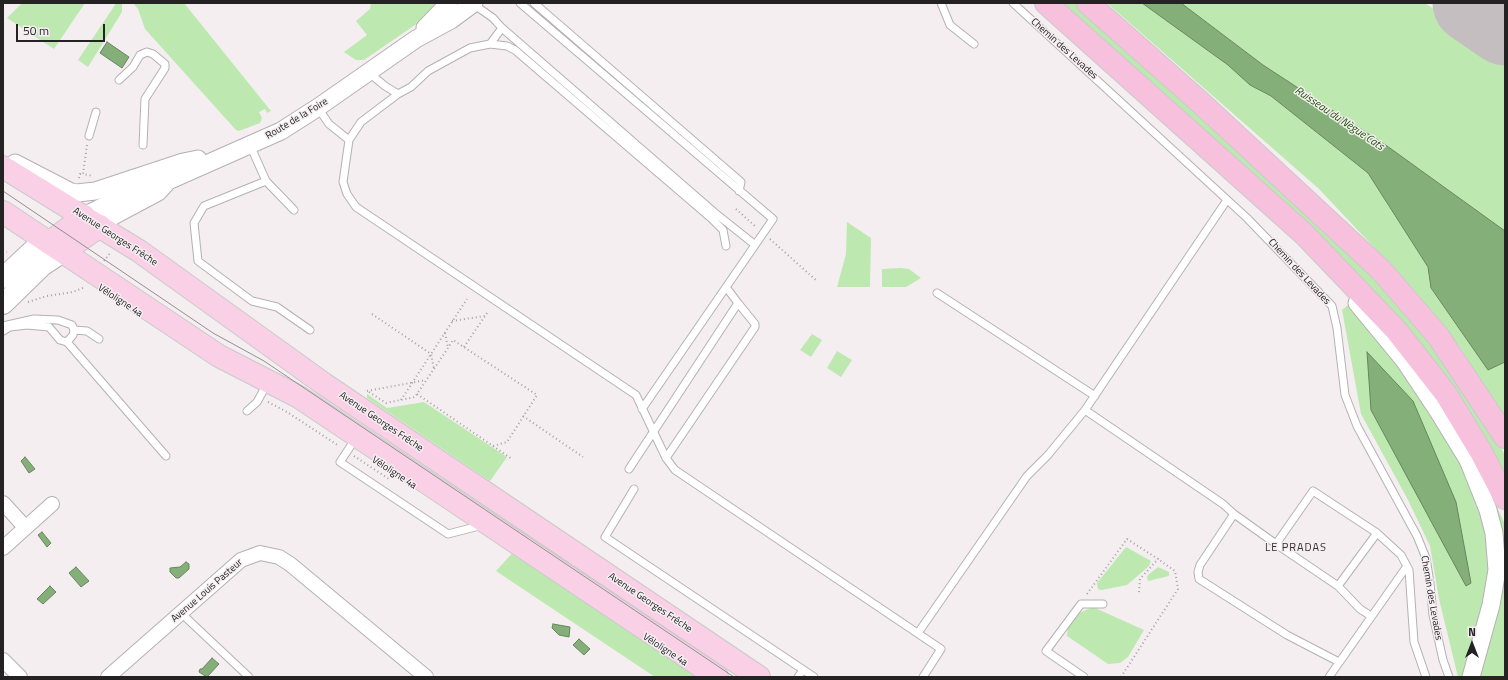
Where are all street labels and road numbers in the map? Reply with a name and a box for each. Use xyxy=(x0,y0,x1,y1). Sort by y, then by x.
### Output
street label: Chemin des Levades xyxy=(1028,16,1100,82)
street label: Route de la Foire xyxy=(264,96,330,142)
street label: Avenue Georges Frêche xyxy=(70,205,160,269)
street label: Chemin des Levades xyxy=(1265,237,1333,307)
street label: Véloligne 4a xyxy=(95,282,145,320)
street label: Avenue Georges Frêche xyxy=(337,389,425,455)
street label: Véloligne 4a xyxy=(369,454,419,492)
street label: Chemin des Levades xyxy=(1418,555,1444,641)
street label: Avenue Louis Pasteur xyxy=(169,557,245,625)
street label: Avenue Georges Frêche xyxy=(606,570,694,636)
street label: Véloligne 4a xyxy=(640,631,690,669)

